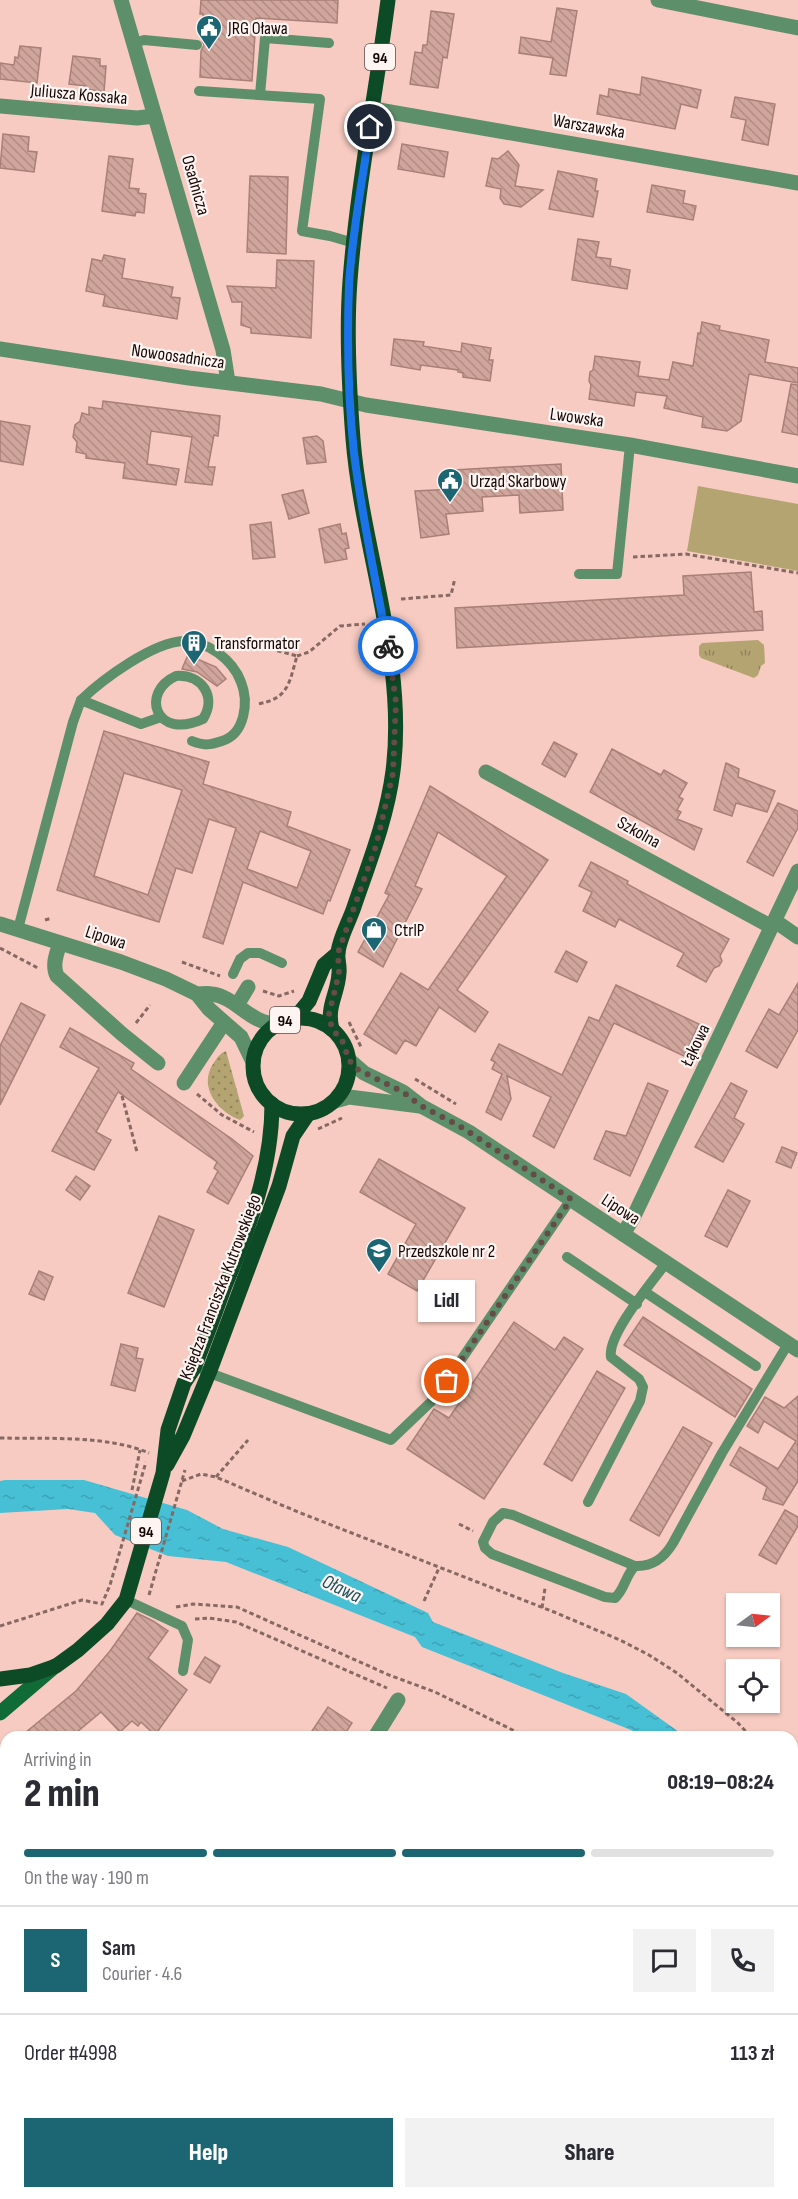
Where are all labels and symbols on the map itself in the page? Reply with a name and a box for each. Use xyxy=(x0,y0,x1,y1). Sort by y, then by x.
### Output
public building icon: JRG Oława xyxy=(194,13,224,51)
place label: JRG Oława xyxy=(227,18,288,39)
road number: 94 xyxy=(365,44,395,70)
street label: Juliusza Kossaka xyxy=(29,80,128,109)
pin xyxy=(344,101,395,152)
street label: Warszawska xyxy=(551,110,627,143)
street label: Osadnicza xyxy=(177,153,214,218)
street label: Nowoosadnicza xyxy=(130,340,226,373)
street label: Lwowska xyxy=(549,403,605,432)
public building icon: Urząd Skarbowy xyxy=(435,466,465,504)
place label: Urząd Skarbowy xyxy=(470,471,567,492)
courier xyxy=(358,616,418,676)
building icon: Transformator xyxy=(179,628,209,666)
place label: Transformator xyxy=(214,633,300,654)
street label: Szkolna xyxy=(613,812,664,853)
shop icon: CtrlP xyxy=(359,915,389,953)
place label: CtrlP xyxy=(394,920,425,941)
street label: Lipowa xyxy=(83,921,129,954)
road number: 94 xyxy=(270,1007,300,1033)
street label: Łąkowa xyxy=(676,1021,715,1071)
street label: Lipowa xyxy=(598,1189,644,1230)
street label: Księdza Franciszka Kutrowskiego xyxy=(175,1192,266,1383)
school or university icon: Przedszkole nr 2 xyxy=(364,1236,394,1274)
place label: Przedszkole nr 2 xyxy=(398,1241,495,1262)
callout: Lidl xyxy=(418,1279,476,1321)
pin xyxy=(421,1355,472,1406)
road number: 94 xyxy=(131,1518,161,1544)
water label: Oława xyxy=(318,1569,365,1608)
north arrow xyxy=(726,1593,780,1647)

